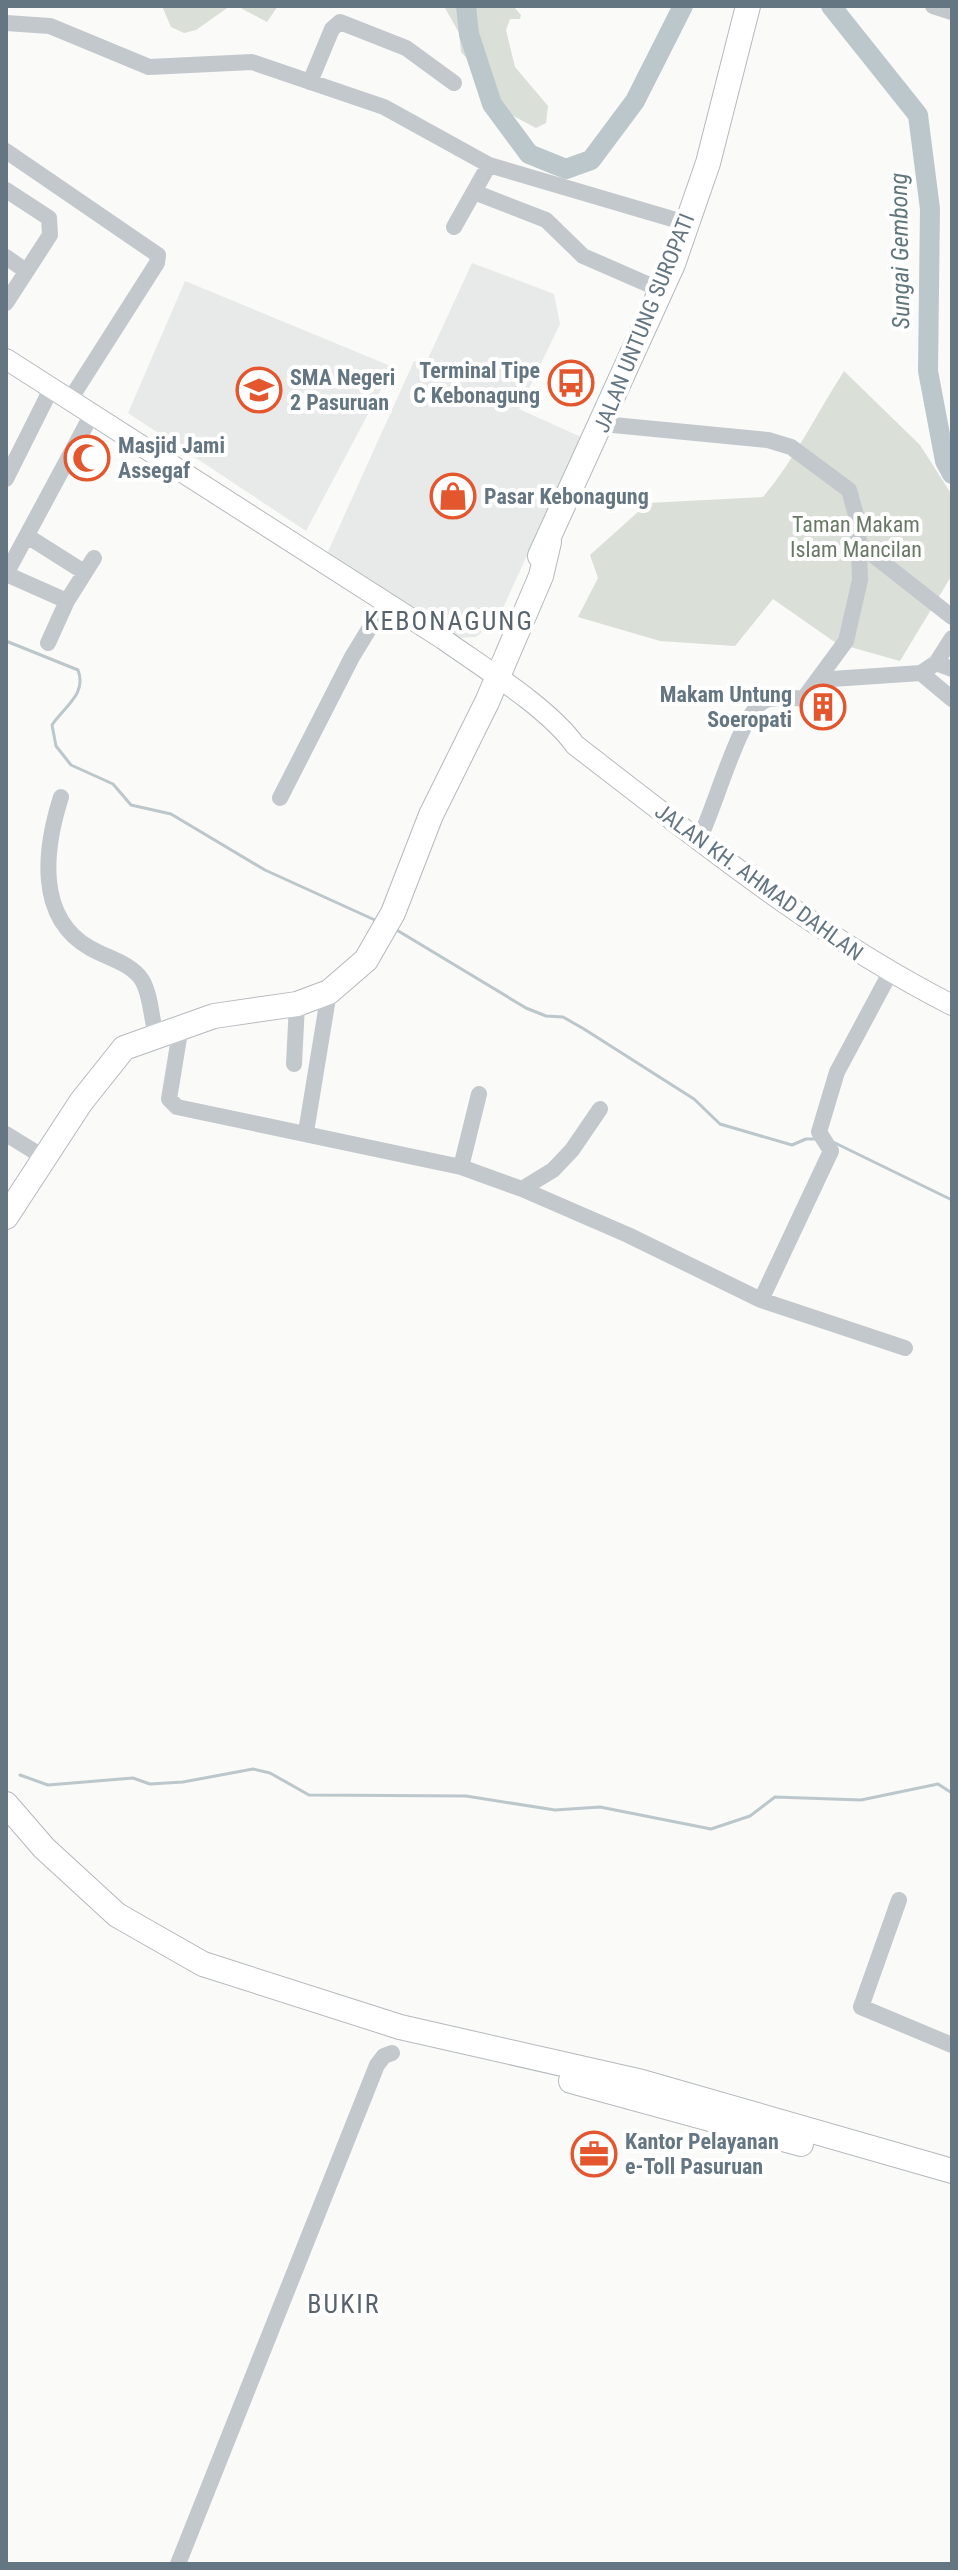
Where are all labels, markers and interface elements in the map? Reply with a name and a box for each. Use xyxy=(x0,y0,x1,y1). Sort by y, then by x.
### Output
water label: Sungai Gembong xyxy=(885,173,915,329)
street label: JALAN UNTUNG SUROPATI xyxy=(589,210,699,436)
place label: Terminal Tipe C Kebonagung xyxy=(413,358,540,408)
bus stop icon: Terminal Tipe C Kebonagung xyxy=(547,359,595,407)
place label: SMA Negeri 2 Pasuruan xyxy=(290,365,395,415)
school or university icon: SMA Negeri 2 Pasuruan xyxy=(235,366,283,414)
place label: Masjid Jami Assegaf xyxy=(118,433,225,483)
mosque icon: Masjid Jami Assegaf xyxy=(63,434,111,482)
shop icon: Pasar Kebonagung xyxy=(429,472,477,520)
place label: Pasar Kebonagung xyxy=(484,484,649,509)
park label: Taman Makam Islam Mancilan xyxy=(790,512,922,562)
district label: KEBONAGUNG xyxy=(364,606,534,636)
place label: Makam Untung Soeropati xyxy=(660,682,792,732)
building icon: Makam Untung Soeropati xyxy=(799,683,847,731)
street label: JALAN KH. AHMAD DAHLAN xyxy=(650,798,868,966)
place label: Kantor Pelayanan e-Toll Pasuruan xyxy=(625,2129,779,2179)
office icon: Kantor Pelayanan e-Toll Pasuruan xyxy=(570,2130,618,2178)
district label: BUKIR xyxy=(307,2289,381,2319)

